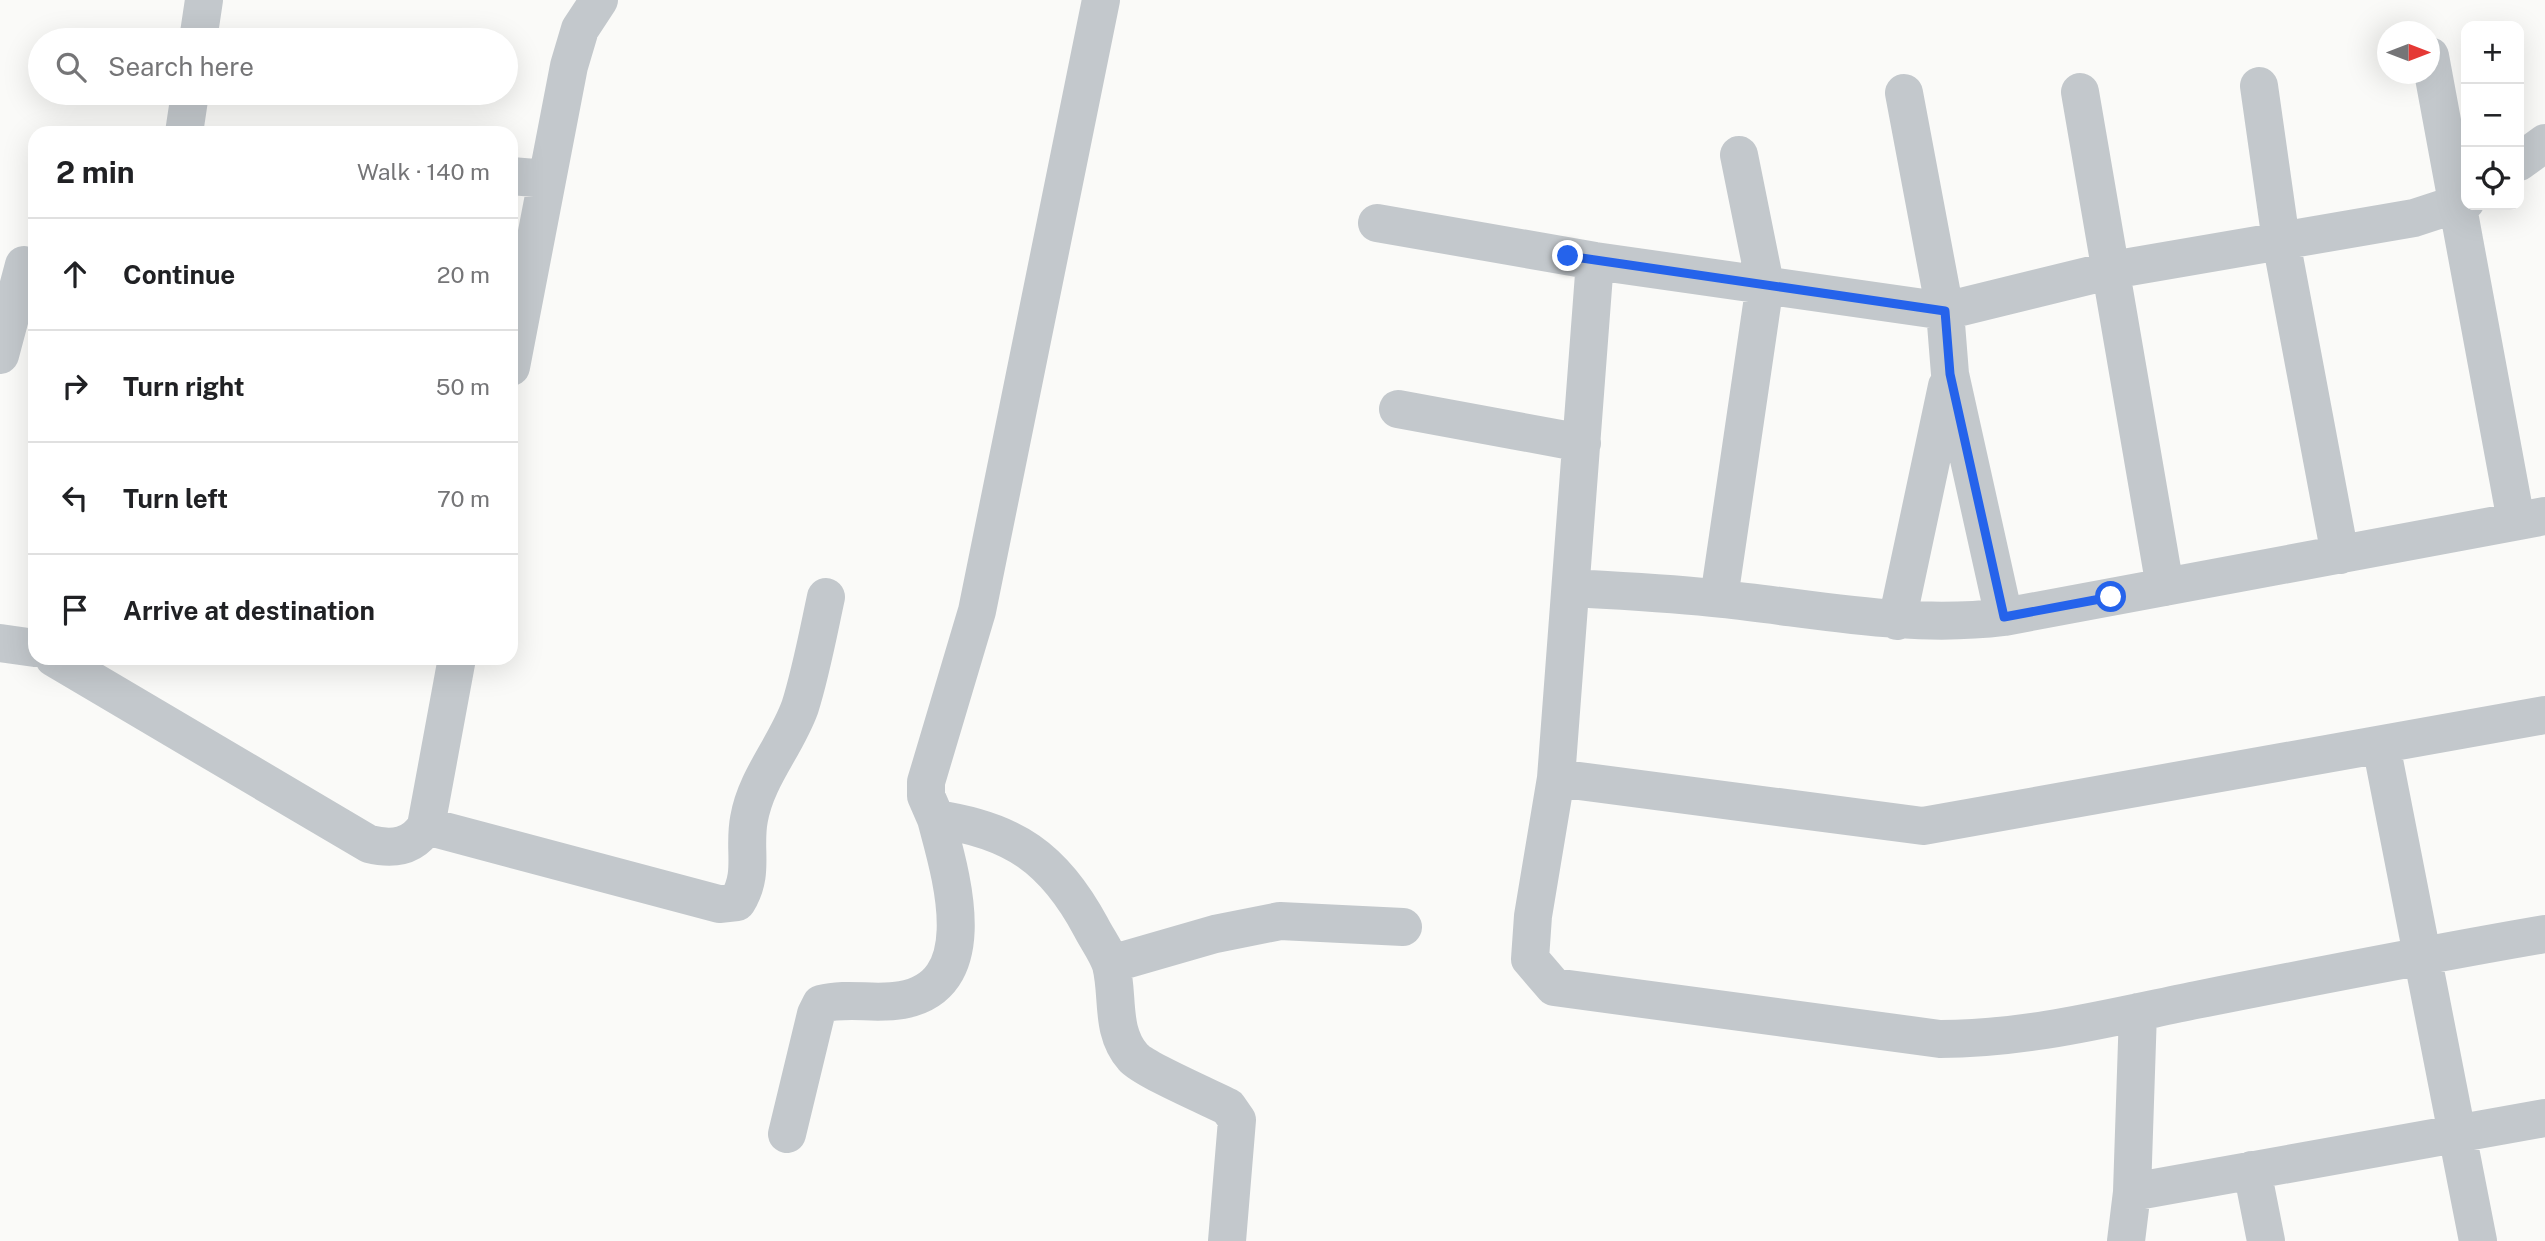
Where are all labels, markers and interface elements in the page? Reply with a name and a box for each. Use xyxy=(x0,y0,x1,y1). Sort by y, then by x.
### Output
north arrow xyxy=(2377,21,2440,84)
map controls xyxy=(2461,21,2524,210)
button: + xyxy=(2461,21,2524,84)
search box xyxy=(28,28,518,105)
icon: search xyxy=(52,48,90,86)
text: Search here xyxy=(108,51,254,82)
button: − xyxy=(2461,84,2524,147)
button: locate xyxy=(2461,147,2524,210)
text: 2 min xyxy=(56,154,135,190)
text: Walk · 140 m xyxy=(357,158,490,185)
route end xyxy=(1552,240,1583,271)
icon: ahead xyxy=(56,255,94,293)
text: Continue xyxy=(123,259,235,290)
text: 20 m xyxy=(437,261,490,288)
icon: right xyxy=(56,367,94,405)
text: Turn right xyxy=(123,371,245,402)
text: 50 m xyxy=(436,373,490,400)
icon: left xyxy=(56,479,94,517)
text: Turn left xyxy=(123,483,228,514)
text: 70 m xyxy=(437,485,490,512)
route start xyxy=(2095,581,2126,612)
icon: arrive xyxy=(56,591,94,629)
text: Arrive at destination xyxy=(123,595,375,626)

